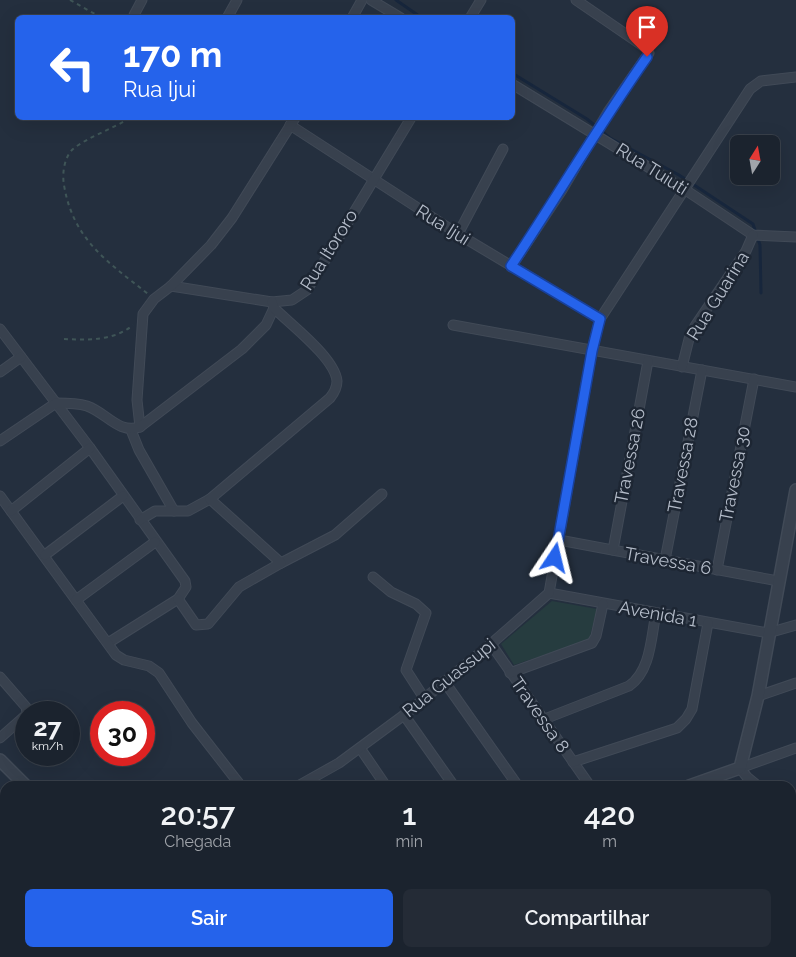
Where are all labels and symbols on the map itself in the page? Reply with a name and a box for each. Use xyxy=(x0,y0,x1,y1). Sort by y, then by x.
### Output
pin xyxy=(626,6,668,57)
north arrow xyxy=(730,135,780,185)
street label: Rua Tuiuti xyxy=(612,138,692,199)
street label: Rua Ijui xyxy=(412,200,474,249)
street label: Rua Itororo xyxy=(296,205,362,294)
street label: Rua Guarina xyxy=(682,247,753,344)
street label: Travessa 26 xyxy=(610,406,649,506)
street label: Travessa 28 xyxy=(663,415,702,514)
street label: Travessa 30 xyxy=(715,424,754,524)
position arrow xyxy=(528,531,580,583)
street label: Travessa 6 xyxy=(623,543,713,578)
street label: Avenida 1 xyxy=(617,596,699,631)
street label: Rua Guassupi xyxy=(398,634,499,721)
street label: Travessa 8 xyxy=(507,673,574,757)
speed limit sign: 30 xyxy=(90,701,155,766)

